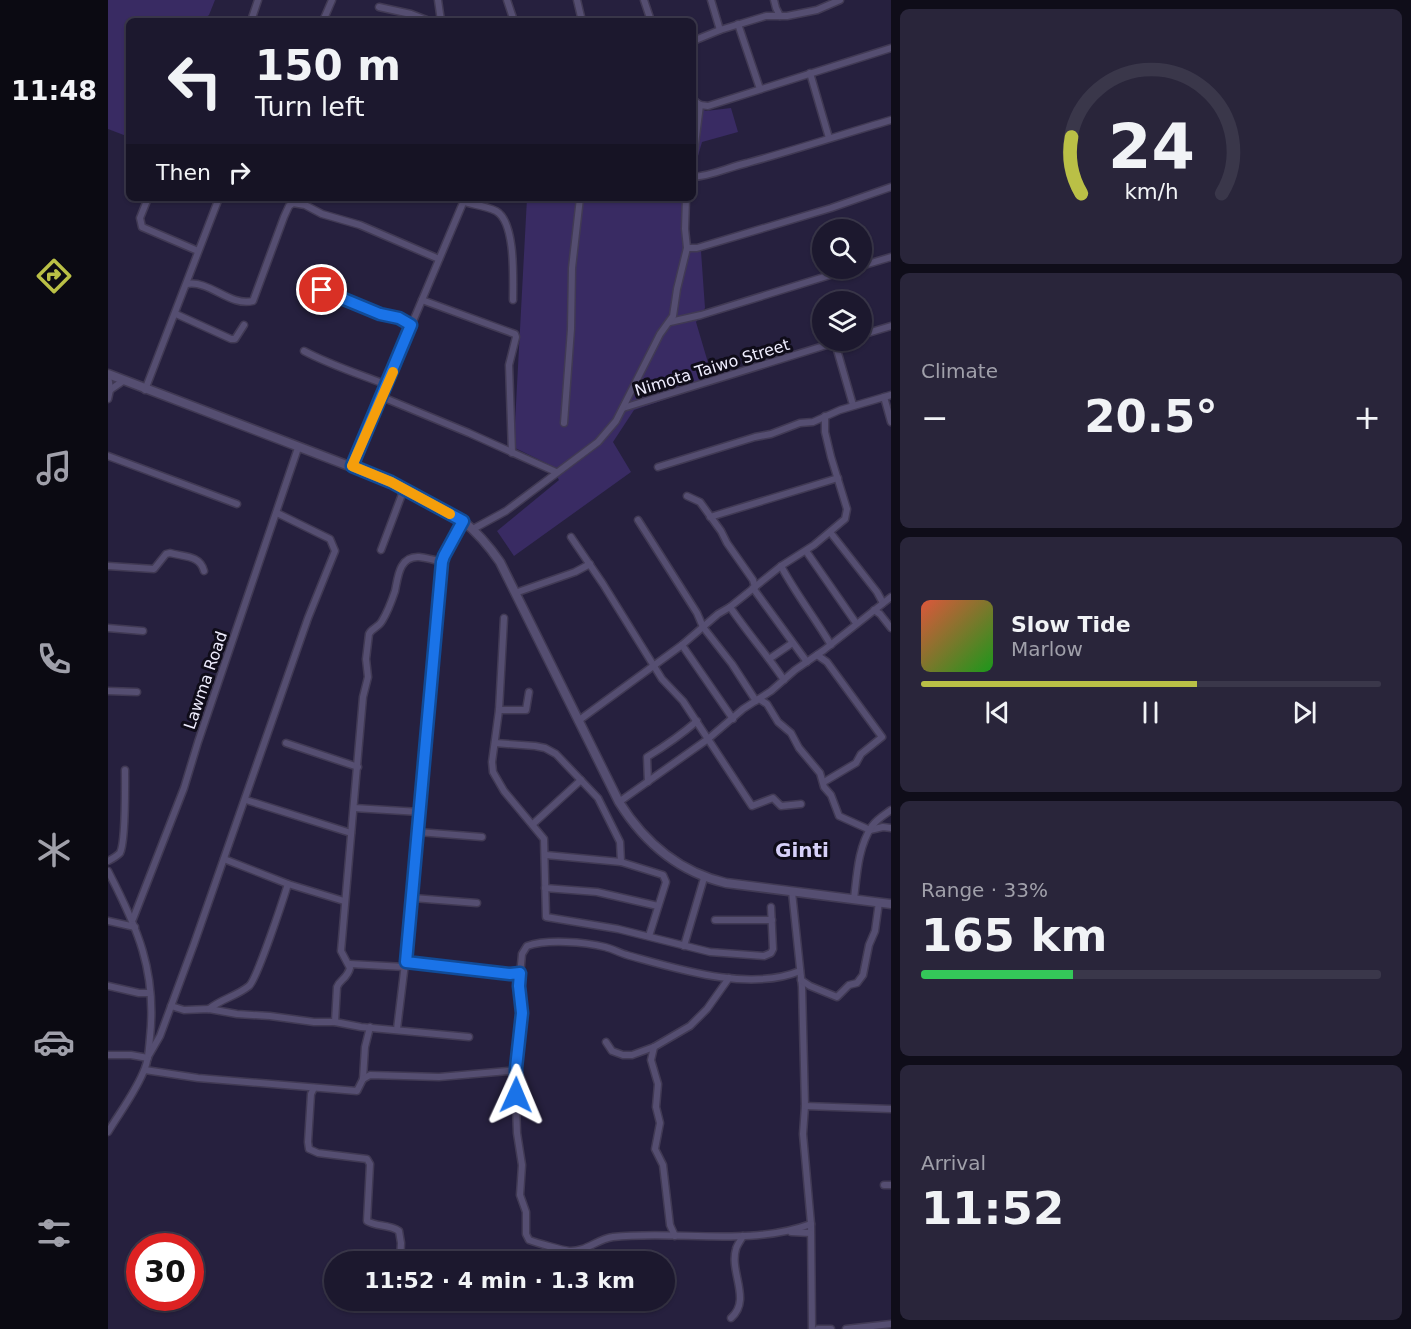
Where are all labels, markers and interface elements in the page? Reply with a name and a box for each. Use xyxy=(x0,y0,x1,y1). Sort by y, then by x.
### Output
text: 150 m xyxy=(255,41,401,90)
icon: left xyxy=(156,42,234,120)
text: 11:48 xyxy=(11,75,97,106)
text: Turn left xyxy=(255,91,365,122)
text: 24 xyxy=(1108,110,1194,183)
icon: right xyxy=(223,156,256,189)
text: Then xyxy=(156,160,211,185)
text: km/h xyxy=(1124,179,1178,204)
map controls xyxy=(812,219,872,351)
button: search xyxy=(812,219,872,279)
icon: directions xyxy=(33,255,75,297)
pin xyxy=(296,264,347,315)
icon: arrive xyxy=(305,273,338,306)
button: layers xyxy=(812,291,872,351)
street label: Nimota Taiwo Street xyxy=(632,335,792,400)
text: Climate xyxy=(921,359,998,383)
text: 20.5° xyxy=(1084,390,1218,443)
text: − xyxy=(921,398,949,437)
text: + xyxy=(1353,398,1381,437)
icon: music xyxy=(33,447,75,489)
text: Slow Tide xyxy=(1011,612,1131,637)
street label: Lawma Road xyxy=(180,629,231,732)
text: Marlow xyxy=(1011,637,1083,661)
icon: phone xyxy=(33,638,75,680)
icon: previous xyxy=(981,696,1014,729)
icon: pause xyxy=(1134,696,1167,729)
icon: next xyxy=(1288,696,1321,729)
icon: climate xyxy=(33,829,75,871)
district label: Ginti xyxy=(775,838,829,862)
text: Range · 33% xyxy=(921,878,1048,902)
text: 165 km xyxy=(921,909,1107,962)
icon: car xyxy=(33,1021,75,1063)
position arrow xyxy=(484,1063,548,1127)
text: Arrival xyxy=(921,1151,986,1175)
text: 11:52 xyxy=(921,1182,1064,1235)
icon: filters xyxy=(33,1212,75,1254)
speed limit sign: 30 xyxy=(126,1233,204,1311)
text: 11:52 · 4 min · 1.3 km xyxy=(364,1268,635,1293)

